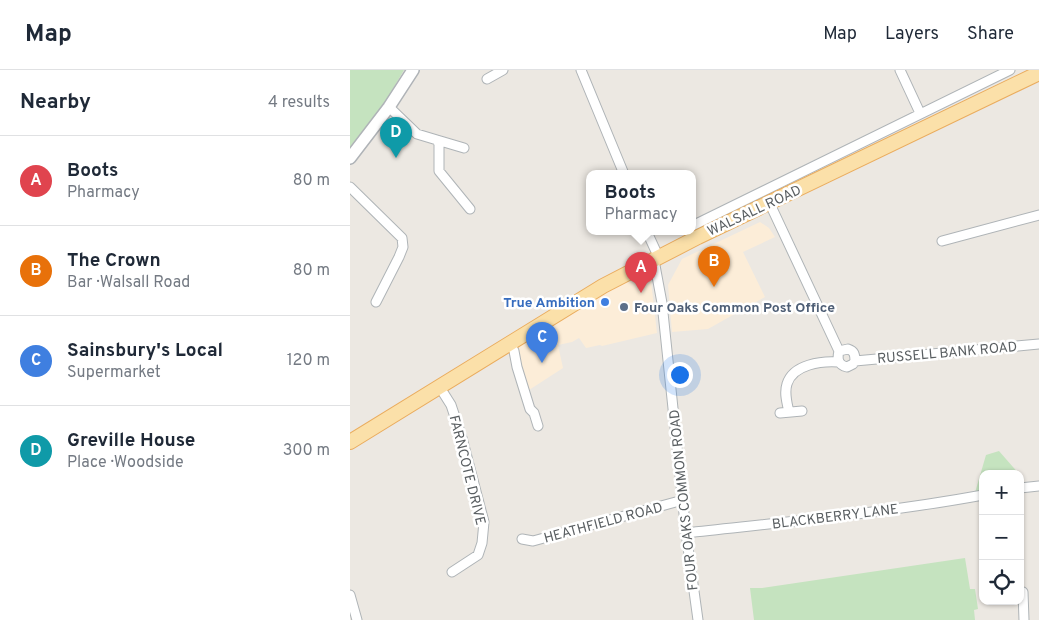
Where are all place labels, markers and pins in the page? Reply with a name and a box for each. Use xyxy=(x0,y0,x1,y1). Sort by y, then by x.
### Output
pin: D xyxy=(380,117,412,158)
pin: B xyxy=(698,246,730,287)
pin: A xyxy=(625,252,657,293)
place label: True Ambition xyxy=(503,295,595,312)
marker: True Ambition xyxy=(599,296,611,308)
place label: Four Oaks Common Post Office xyxy=(634,300,835,317)
marker: Four Oaks Common Post Office xyxy=(618,301,630,313)
pin: C xyxy=(526,322,558,363)

